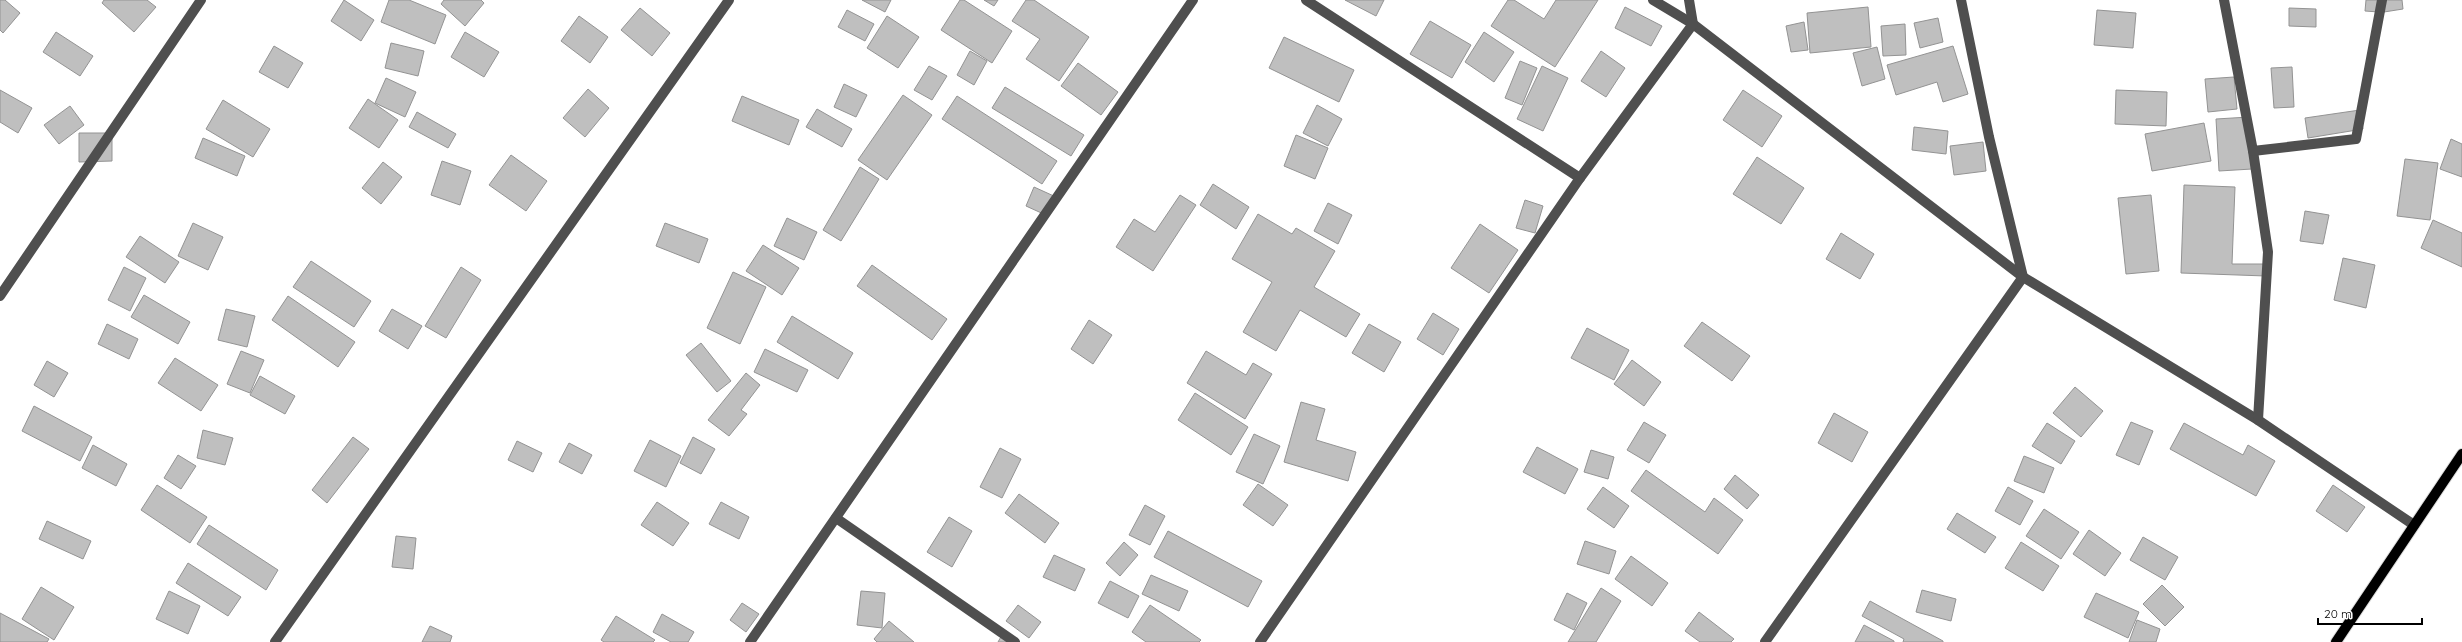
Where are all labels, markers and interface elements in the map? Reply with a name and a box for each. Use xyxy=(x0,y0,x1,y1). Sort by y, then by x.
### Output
scale bar xyxy=(2318,600,2422,626)
text: 20 m xyxy=(2324,606,2352,621)

